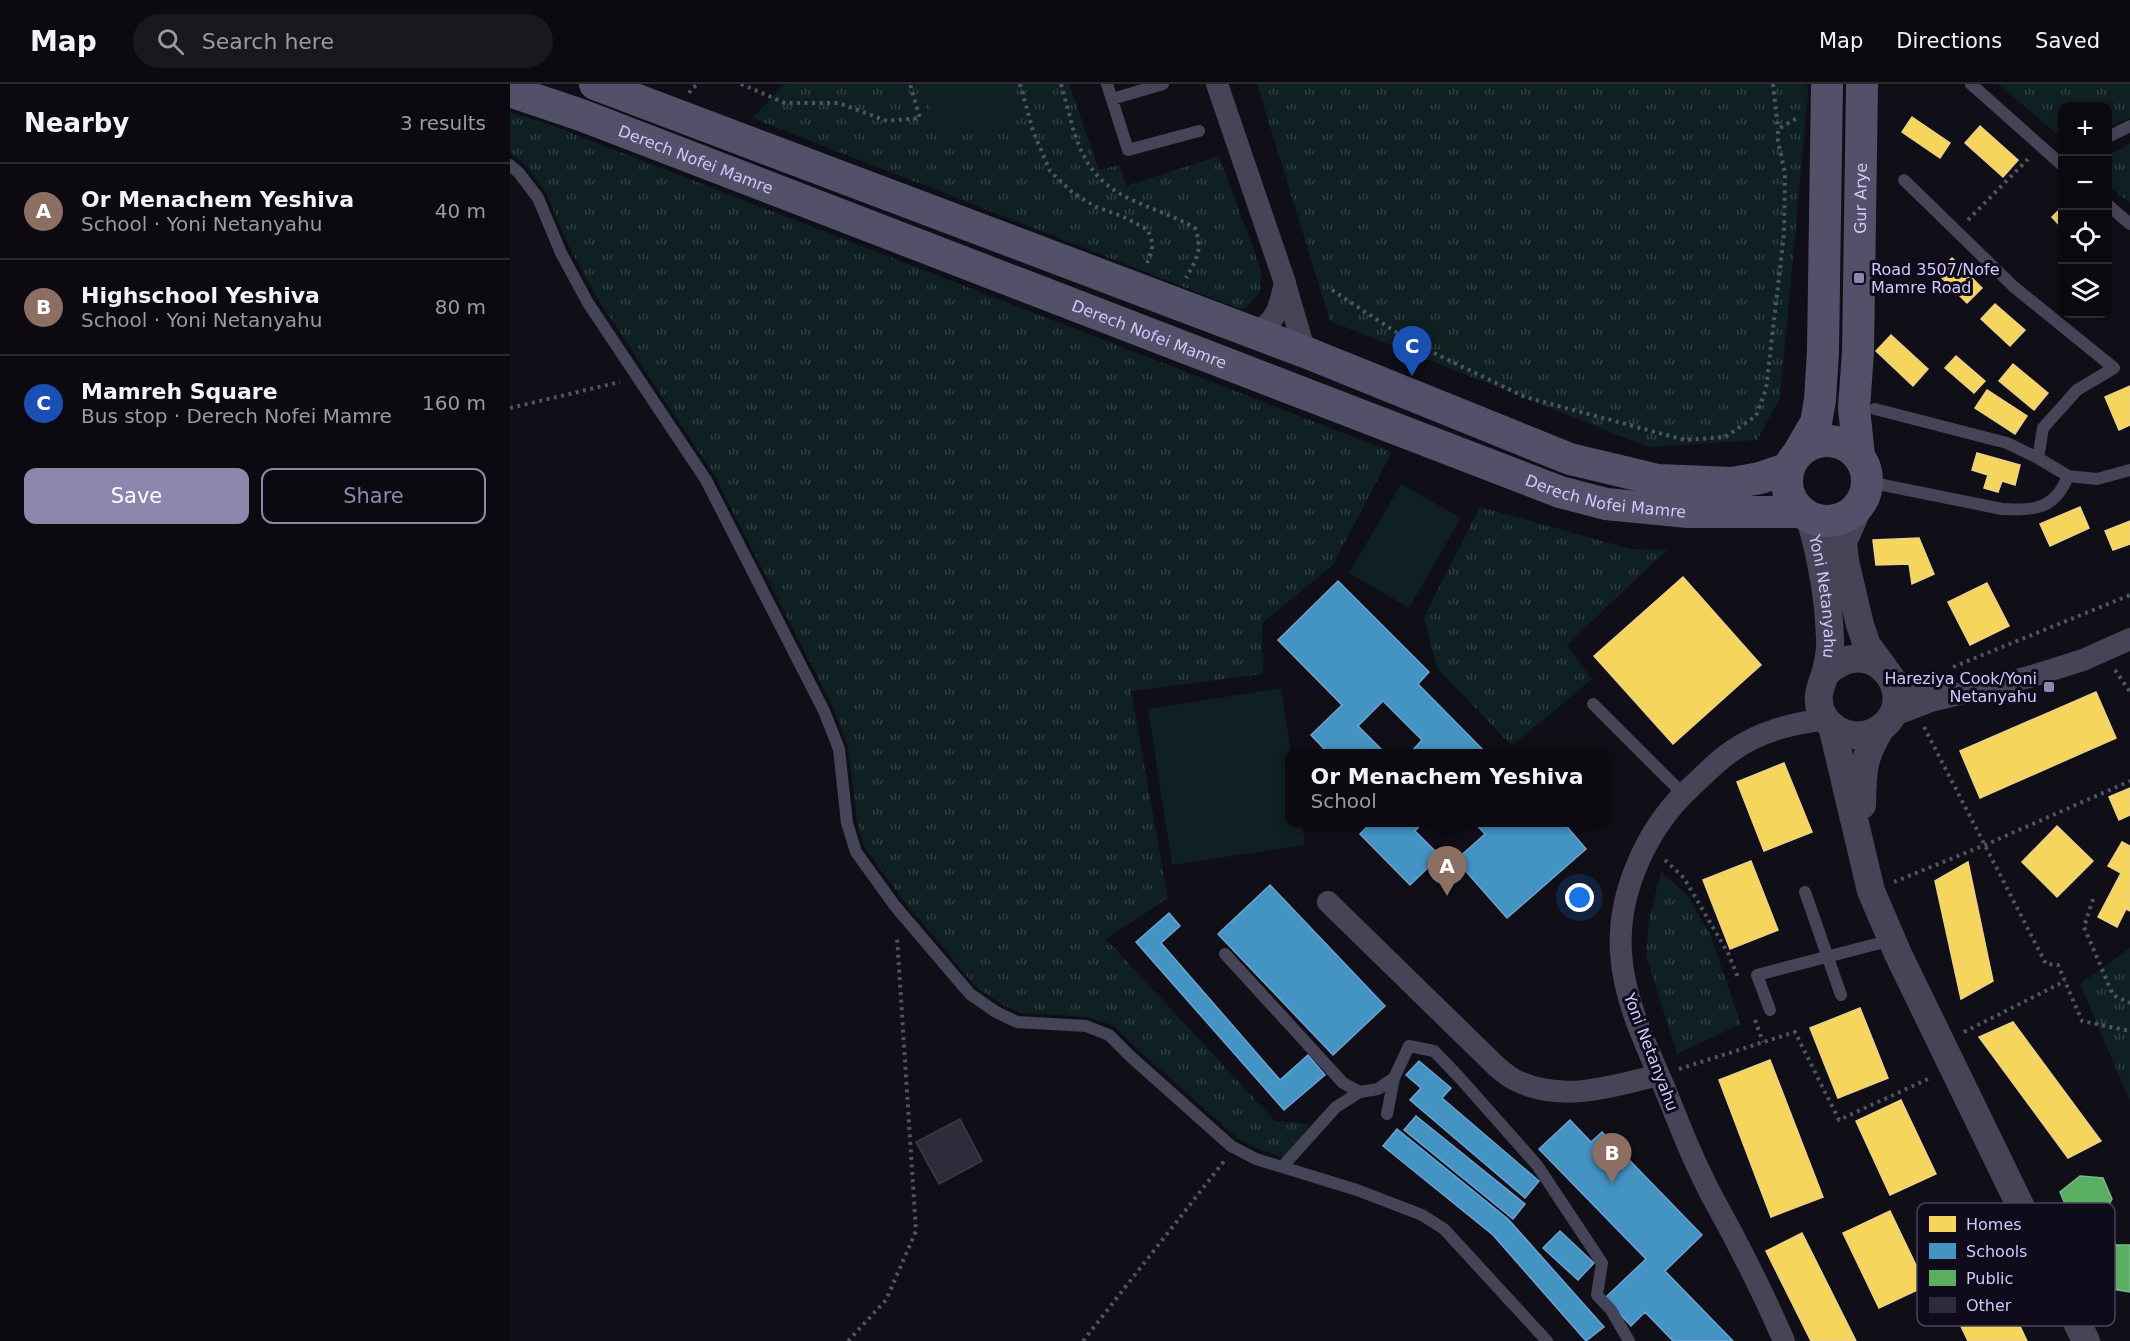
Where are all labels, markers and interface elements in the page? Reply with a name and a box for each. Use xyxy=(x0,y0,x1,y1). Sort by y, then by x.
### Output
search box xyxy=(133,14,553,68)
text: Map xyxy=(30,25,97,58)
icon: search xyxy=(154,25,187,58)
text: Search here xyxy=(202,29,334,54)
text: Map xyxy=(1819,29,1863,53)
text: Directions xyxy=(1896,29,2002,53)
text: Saved xyxy=(2035,29,2100,53)
map controls xyxy=(2058,102,2112,318)
button: + xyxy=(2058,102,2112,156)
text: Nearby xyxy=(24,108,129,138)
text: 3 results xyxy=(400,111,486,135)
street label: Derech Nofei Mamre xyxy=(616,121,776,198)
button: − xyxy=(2058,156,2112,210)
street label: Gur Arye xyxy=(1850,163,1870,234)
text: Or Menachem Yeshiva xyxy=(81,187,354,212)
text: A xyxy=(36,199,51,223)
text: 40 m xyxy=(435,199,486,223)
button: locate xyxy=(2058,210,2112,264)
text: School · Yoni Netanyahu xyxy=(81,212,322,236)
place label: Road 3507/Nofe Mamre Road xyxy=(1871,260,2000,297)
button: layers xyxy=(2058,264,2112,318)
marker: Road 3507/Nofe Mamre Road xyxy=(1852,271,1866,285)
text: Highschool Yeshiva xyxy=(81,283,320,308)
text: B xyxy=(36,295,51,319)
text: 80 m xyxy=(435,295,486,319)
street label: Derech Nofei Mamre xyxy=(1069,295,1229,372)
text: School · Yoni Netanyahu xyxy=(81,308,322,332)
pin: C xyxy=(1392,326,1432,376)
text: Mamreh Square xyxy=(81,379,278,404)
text: C xyxy=(36,391,51,415)
text: 160 m xyxy=(422,391,486,415)
text: Bus stop · Derech Nofei Mamre xyxy=(81,404,392,428)
button: Save xyxy=(24,468,249,524)
button: Share xyxy=(261,468,486,524)
street label: Derech Nofei Mamre xyxy=(1523,470,1687,521)
street label: Yoni Netanyahu xyxy=(1805,532,1840,660)
place label: Hareziya Cook/Yoni Netanyahu xyxy=(1884,669,2037,706)
marker: Hareziya Cook/Yoni Netanyahu xyxy=(2042,680,2056,694)
popup xyxy=(1285,749,1609,827)
text: Or Menachem Yeshiva xyxy=(1310,764,1584,789)
text: School xyxy=(1310,789,1377,813)
pin: A xyxy=(1428,846,1466,896)
your location xyxy=(1565,883,1594,912)
street label: Yoni Netanyahu xyxy=(1619,989,1682,1114)
pin: B xyxy=(1592,1134,1632,1183)
legend xyxy=(1917,1203,2115,1326)
text: Homes xyxy=(1966,1215,2022,1234)
text: Schools xyxy=(1966,1242,2027,1261)
text: Public xyxy=(1966,1269,2013,1288)
text: Other xyxy=(1966,1296,2012,1315)

